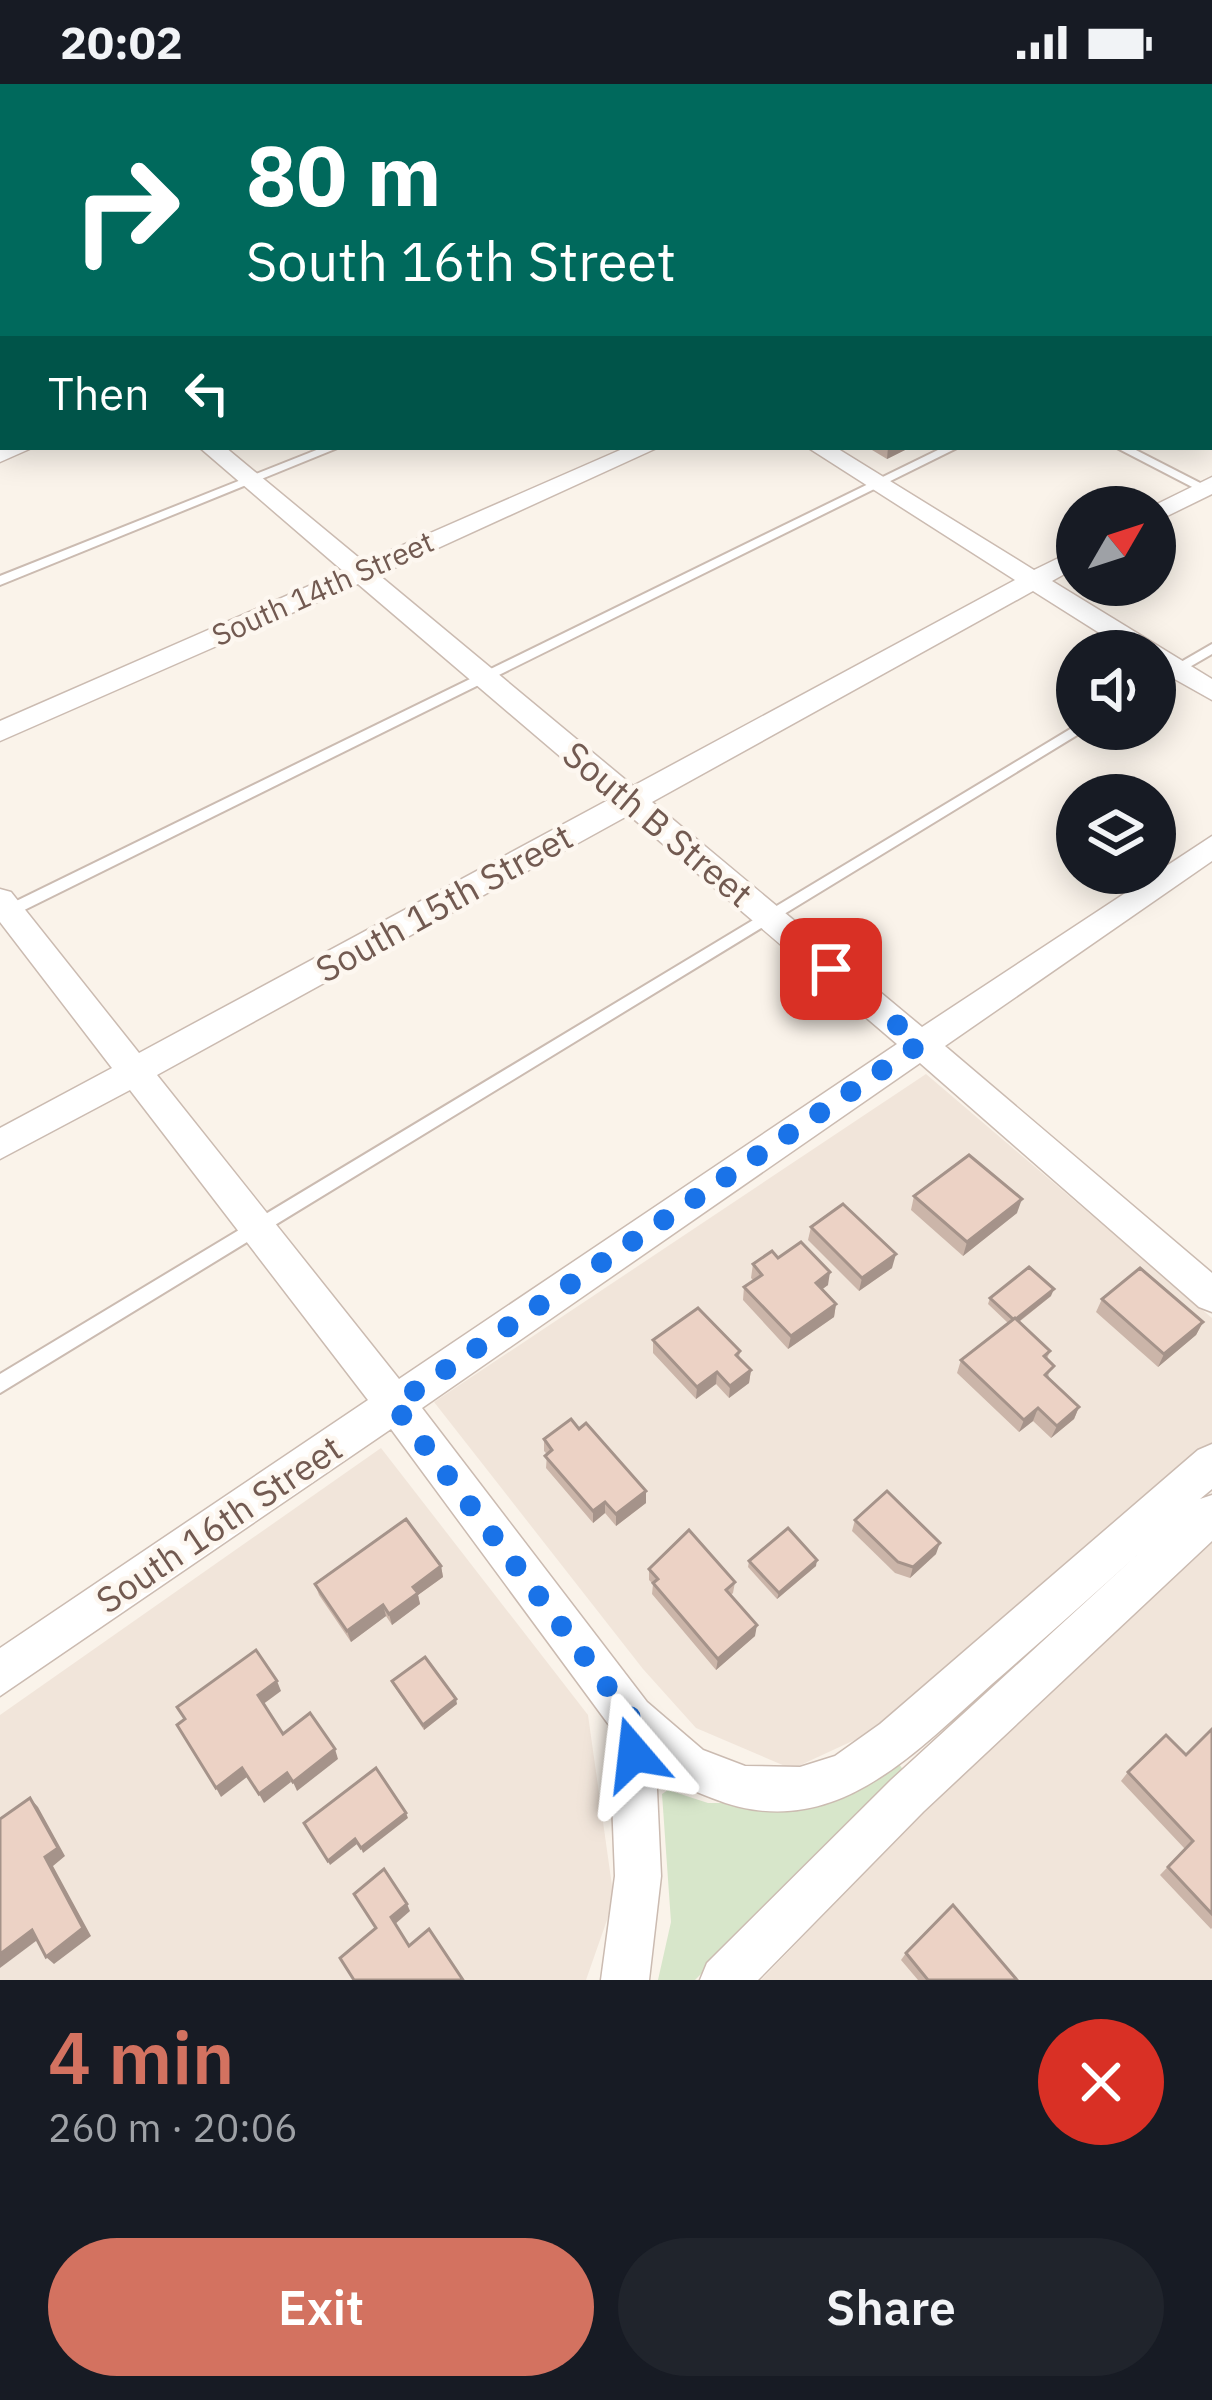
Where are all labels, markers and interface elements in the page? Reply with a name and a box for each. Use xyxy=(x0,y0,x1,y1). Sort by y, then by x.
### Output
text: 20:02 xyxy=(60,13,183,71)
text: 80 m xyxy=(246,120,442,229)
icon: right xyxy=(48,132,204,288)
text: South 16th Street xyxy=(246,226,676,296)
icon: left xyxy=(174,360,240,426)
text: Then xyxy=(48,364,150,422)
north arrow xyxy=(1056,486,1176,606)
map controls xyxy=(1056,486,1176,894)
street label: South 14th Street xyxy=(205,521,439,654)
button: sound xyxy=(1056,630,1176,750)
street label: South B Street xyxy=(554,730,763,917)
button: layers xyxy=(1056,774,1176,894)
street label: South 15th Street xyxy=(307,813,581,993)
pin xyxy=(780,918,882,1020)
icon: arrive xyxy=(798,936,864,1002)
street label: South 16th Street xyxy=(87,1424,351,1623)
position arrow xyxy=(571,1691,697,1817)
text: 4 min xyxy=(48,2010,234,2104)
button: close xyxy=(1038,2019,1164,2145)
text: 260 m · 20:06 xyxy=(48,2102,298,2153)
button: Exit xyxy=(48,2238,594,2376)
button: Share xyxy=(618,2238,1164,2376)

